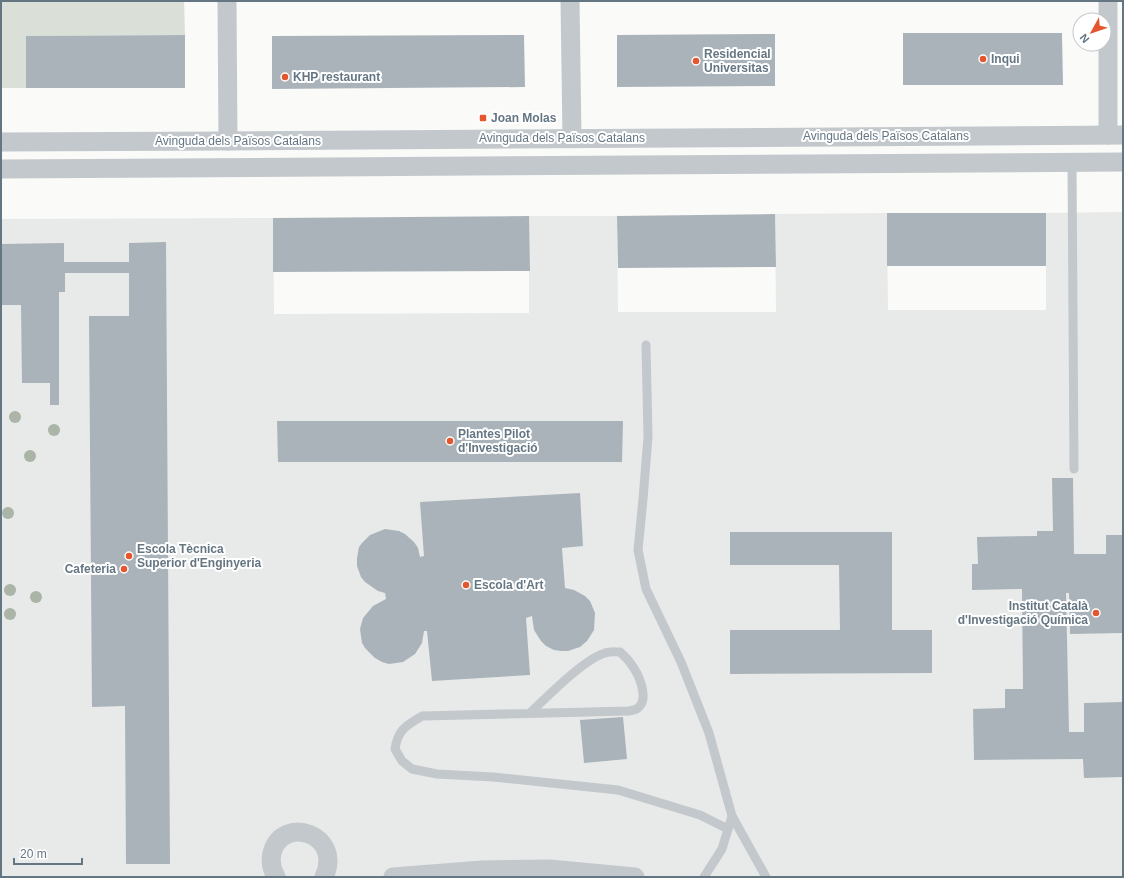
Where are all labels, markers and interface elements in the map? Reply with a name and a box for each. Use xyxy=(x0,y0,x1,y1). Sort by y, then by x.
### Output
north arrow xyxy=(1072,12,1112,52)
text: N xyxy=(1077,31,1091,45)
place label: Residencial Universitas xyxy=(704,47,771,75)
place label: Inqui xyxy=(991,52,1020,66)
marker: Inqui xyxy=(978,54,988,64)
marker: Residencial Universitas xyxy=(691,56,701,66)
place label: KHP restaurant xyxy=(293,70,380,84)
marker: KHP restaurant xyxy=(280,72,290,82)
place label: Joan Molas xyxy=(491,111,557,125)
marker: Joan Molas xyxy=(478,113,488,123)
street label: Avinguda dels Països Catalans xyxy=(803,129,969,143)
street label: Avinguda dels Països Catalans xyxy=(479,131,645,145)
street label: Avinguda dels Països Catalans xyxy=(155,134,321,148)
place label: Plantes Pilot d'Investigació xyxy=(458,427,538,455)
marker: Plantes Pilot d'Investigació xyxy=(445,436,455,446)
place label: Escola Tècnica Superior d'Enginyeria xyxy=(137,542,262,570)
marker: Escola Tècnica Superior d'Enginyeria xyxy=(124,551,134,561)
place label: Cafeteria xyxy=(65,562,116,576)
marker: Cafeteria xyxy=(119,564,129,574)
place label: Escola d'Art xyxy=(474,578,544,592)
marker: Escola d'Art xyxy=(461,580,471,590)
place label: Institut Català d'Investigació Química xyxy=(958,599,1088,627)
marker: Institut Català d'Investigació Química xyxy=(1091,608,1101,618)
scale bar xyxy=(14,840,82,866)
text: 20 m xyxy=(20,847,47,861)

